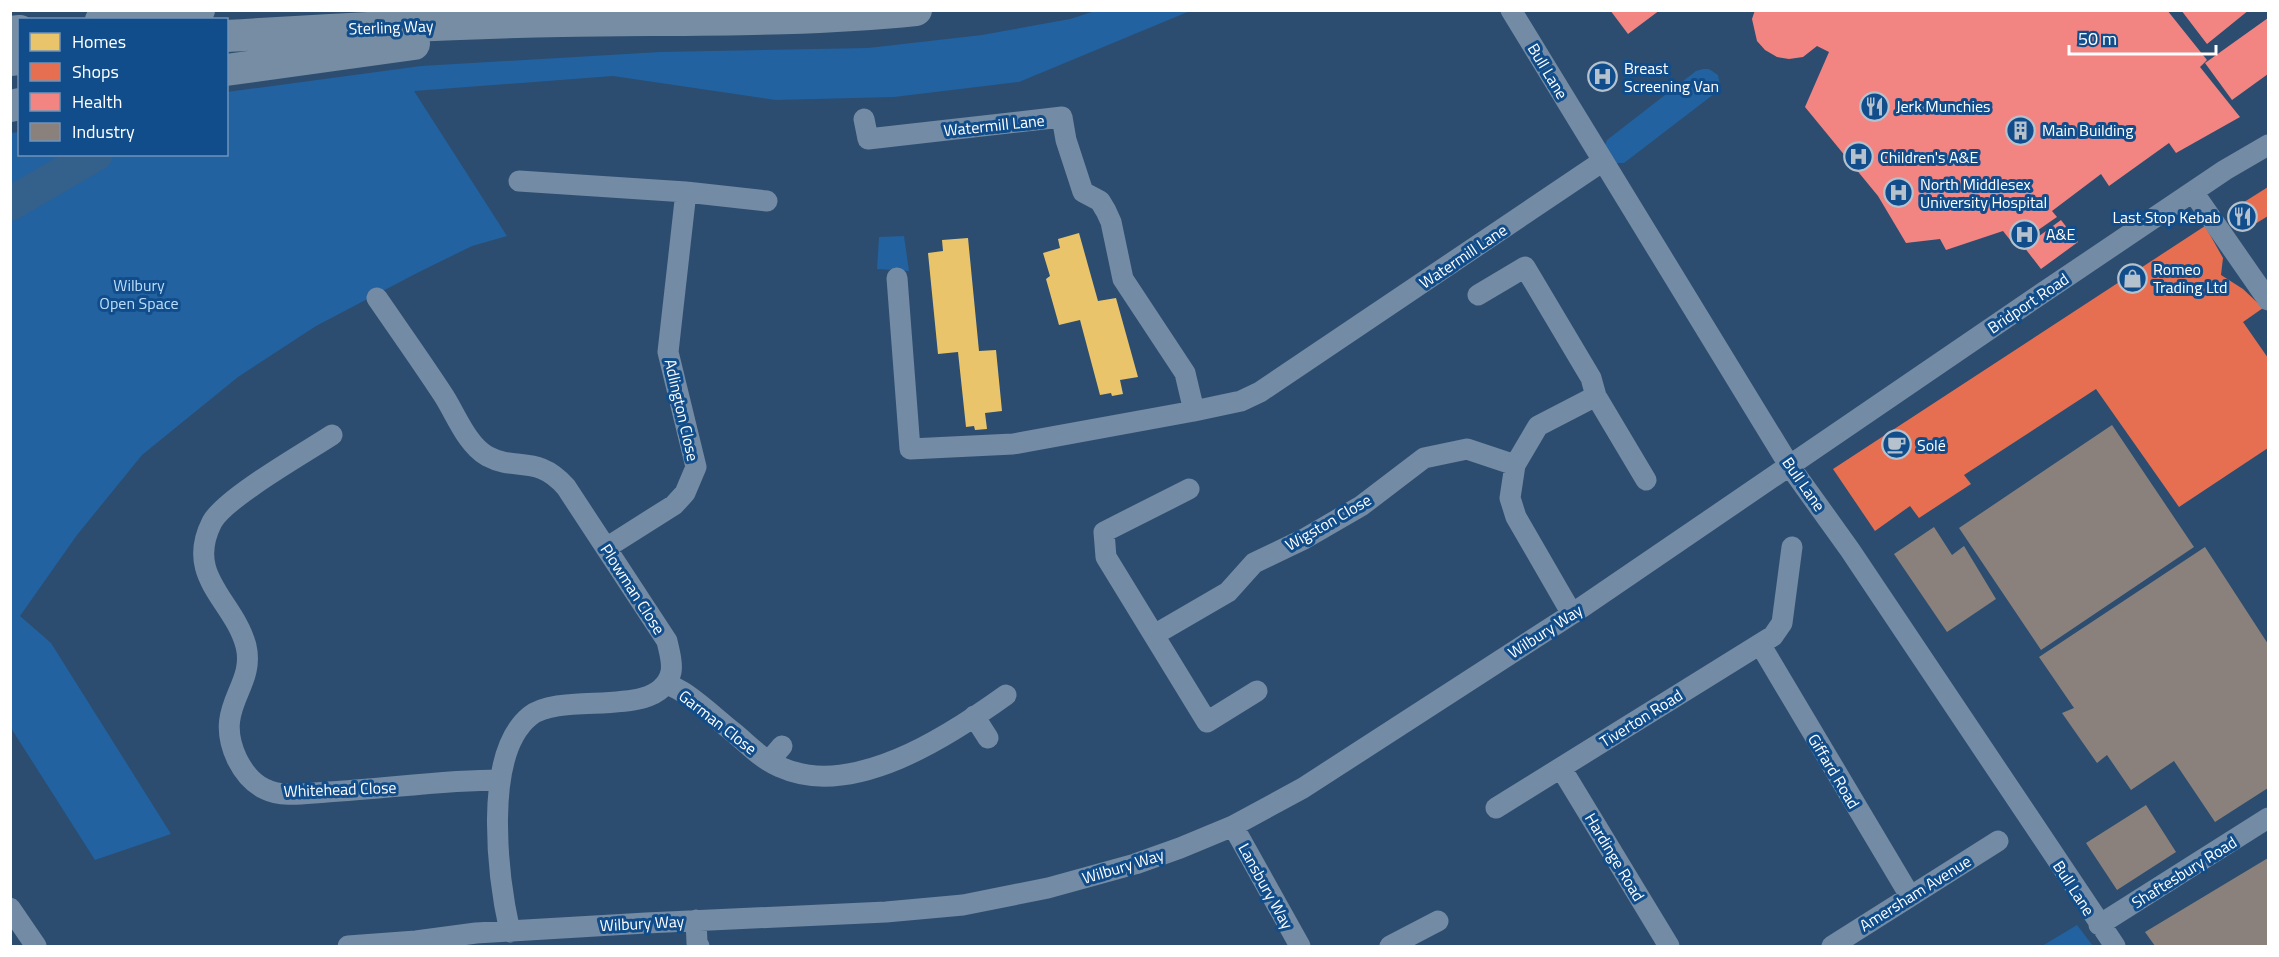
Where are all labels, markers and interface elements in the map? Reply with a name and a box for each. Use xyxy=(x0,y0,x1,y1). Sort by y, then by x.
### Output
street label: Sterling Way xyxy=(348,14,434,40)
legend xyxy=(18,18,228,156)
scale bar xyxy=(2069,18,2216,56)
text: 50 m xyxy=(2078,25,2117,52)
text: Homes xyxy=(72,28,126,55)
street label: Bull Lane xyxy=(1522,38,1574,104)
place label: Breast Screening Van xyxy=(1624,56,1719,98)
text: Shops xyxy=(72,58,119,85)
hospital icon: Breast Screening Van xyxy=(1587,61,1619,93)
text: Health xyxy=(72,88,122,115)
restaurant icon: Jerk Munchies xyxy=(1859,90,1891,122)
place label: Jerk Munchies xyxy=(1896,94,1990,118)
street label: Watermill Lane xyxy=(942,108,1046,142)
building icon: Main Building xyxy=(2005,114,2037,146)
text: Industry xyxy=(72,118,135,145)
place label: Main Building xyxy=(2042,118,2133,142)
hospital icon: Children's A&E xyxy=(1843,141,1875,173)
place label: Children's A&E xyxy=(1880,145,1979,169)
place label: North Middlesex University Hospital xyxy=(1920,172,2047,214)
hospital icon: North Middlesex University Hospital xyxy=(1883,177,1915,209)
restaurant icon: Last Stop Kebab xyxy=(2226,201,2258,233)
place label: Last Stop Kebab xyxy=(2112,205,2221,229)
street label: Watermill Lane xyxy=(1414,218,1512,294)
hospital icon: A&E xyxy=(2009,218,2041,250)
place label: A&E xyxy=(2046,222,2076,246)
place label: Romeo Trading Ltd xyxy=(2153,257,2227,299)
shop icon: Romeo Trading Ltd xyxy=(2116,262,2148,294)
street label: Bridport Road xyxy=(1983,267,2073,339)
park label: Wilbury Open Space xyxy=(99,273,179,315)
street label: Adlington Close xyxy=(659,356,705,464)
cafe icon: Solé xyxy=(1880,429,1912,461)
place label: Solé xyxy=(1917,433,1946,457)
street label: Bull Lane xyxy=(1776,452,1832,516)
street label: Wigston Close xyxy=(1280,488,1376,556)
street label: Plowman Close xyxy=(595,539,671,639)
street label: Wilbury Way xyxy=(1503,598,1587,664)
street label: Tiverton Road xyxy=(1595,683,1687,753)
street label: Garman Close xyxy=(674,684,762,760)
street label: Giffard Road xyxy=(1802,729,1866,813)
street label: Whitehead Close xyxy=(283,775,397,803)
street label: Hardinge Road xyxy=(1579,808,1651,906)
street label: Shaftesbury Road xyxy=(2127,830,2241,914)
street label: Lansbury Way xyxy=(1232,839,1300,934)
street label: Wilbury Way xyxy=(1079,842,1167,890)
street label: Amersham Avenue xyxy=(1855,849,1975,937)
street label: Bull Lane xyxy=(2047,856,2101,920)
street label: Wilbury Way xyxy=(599,909,685,937)

